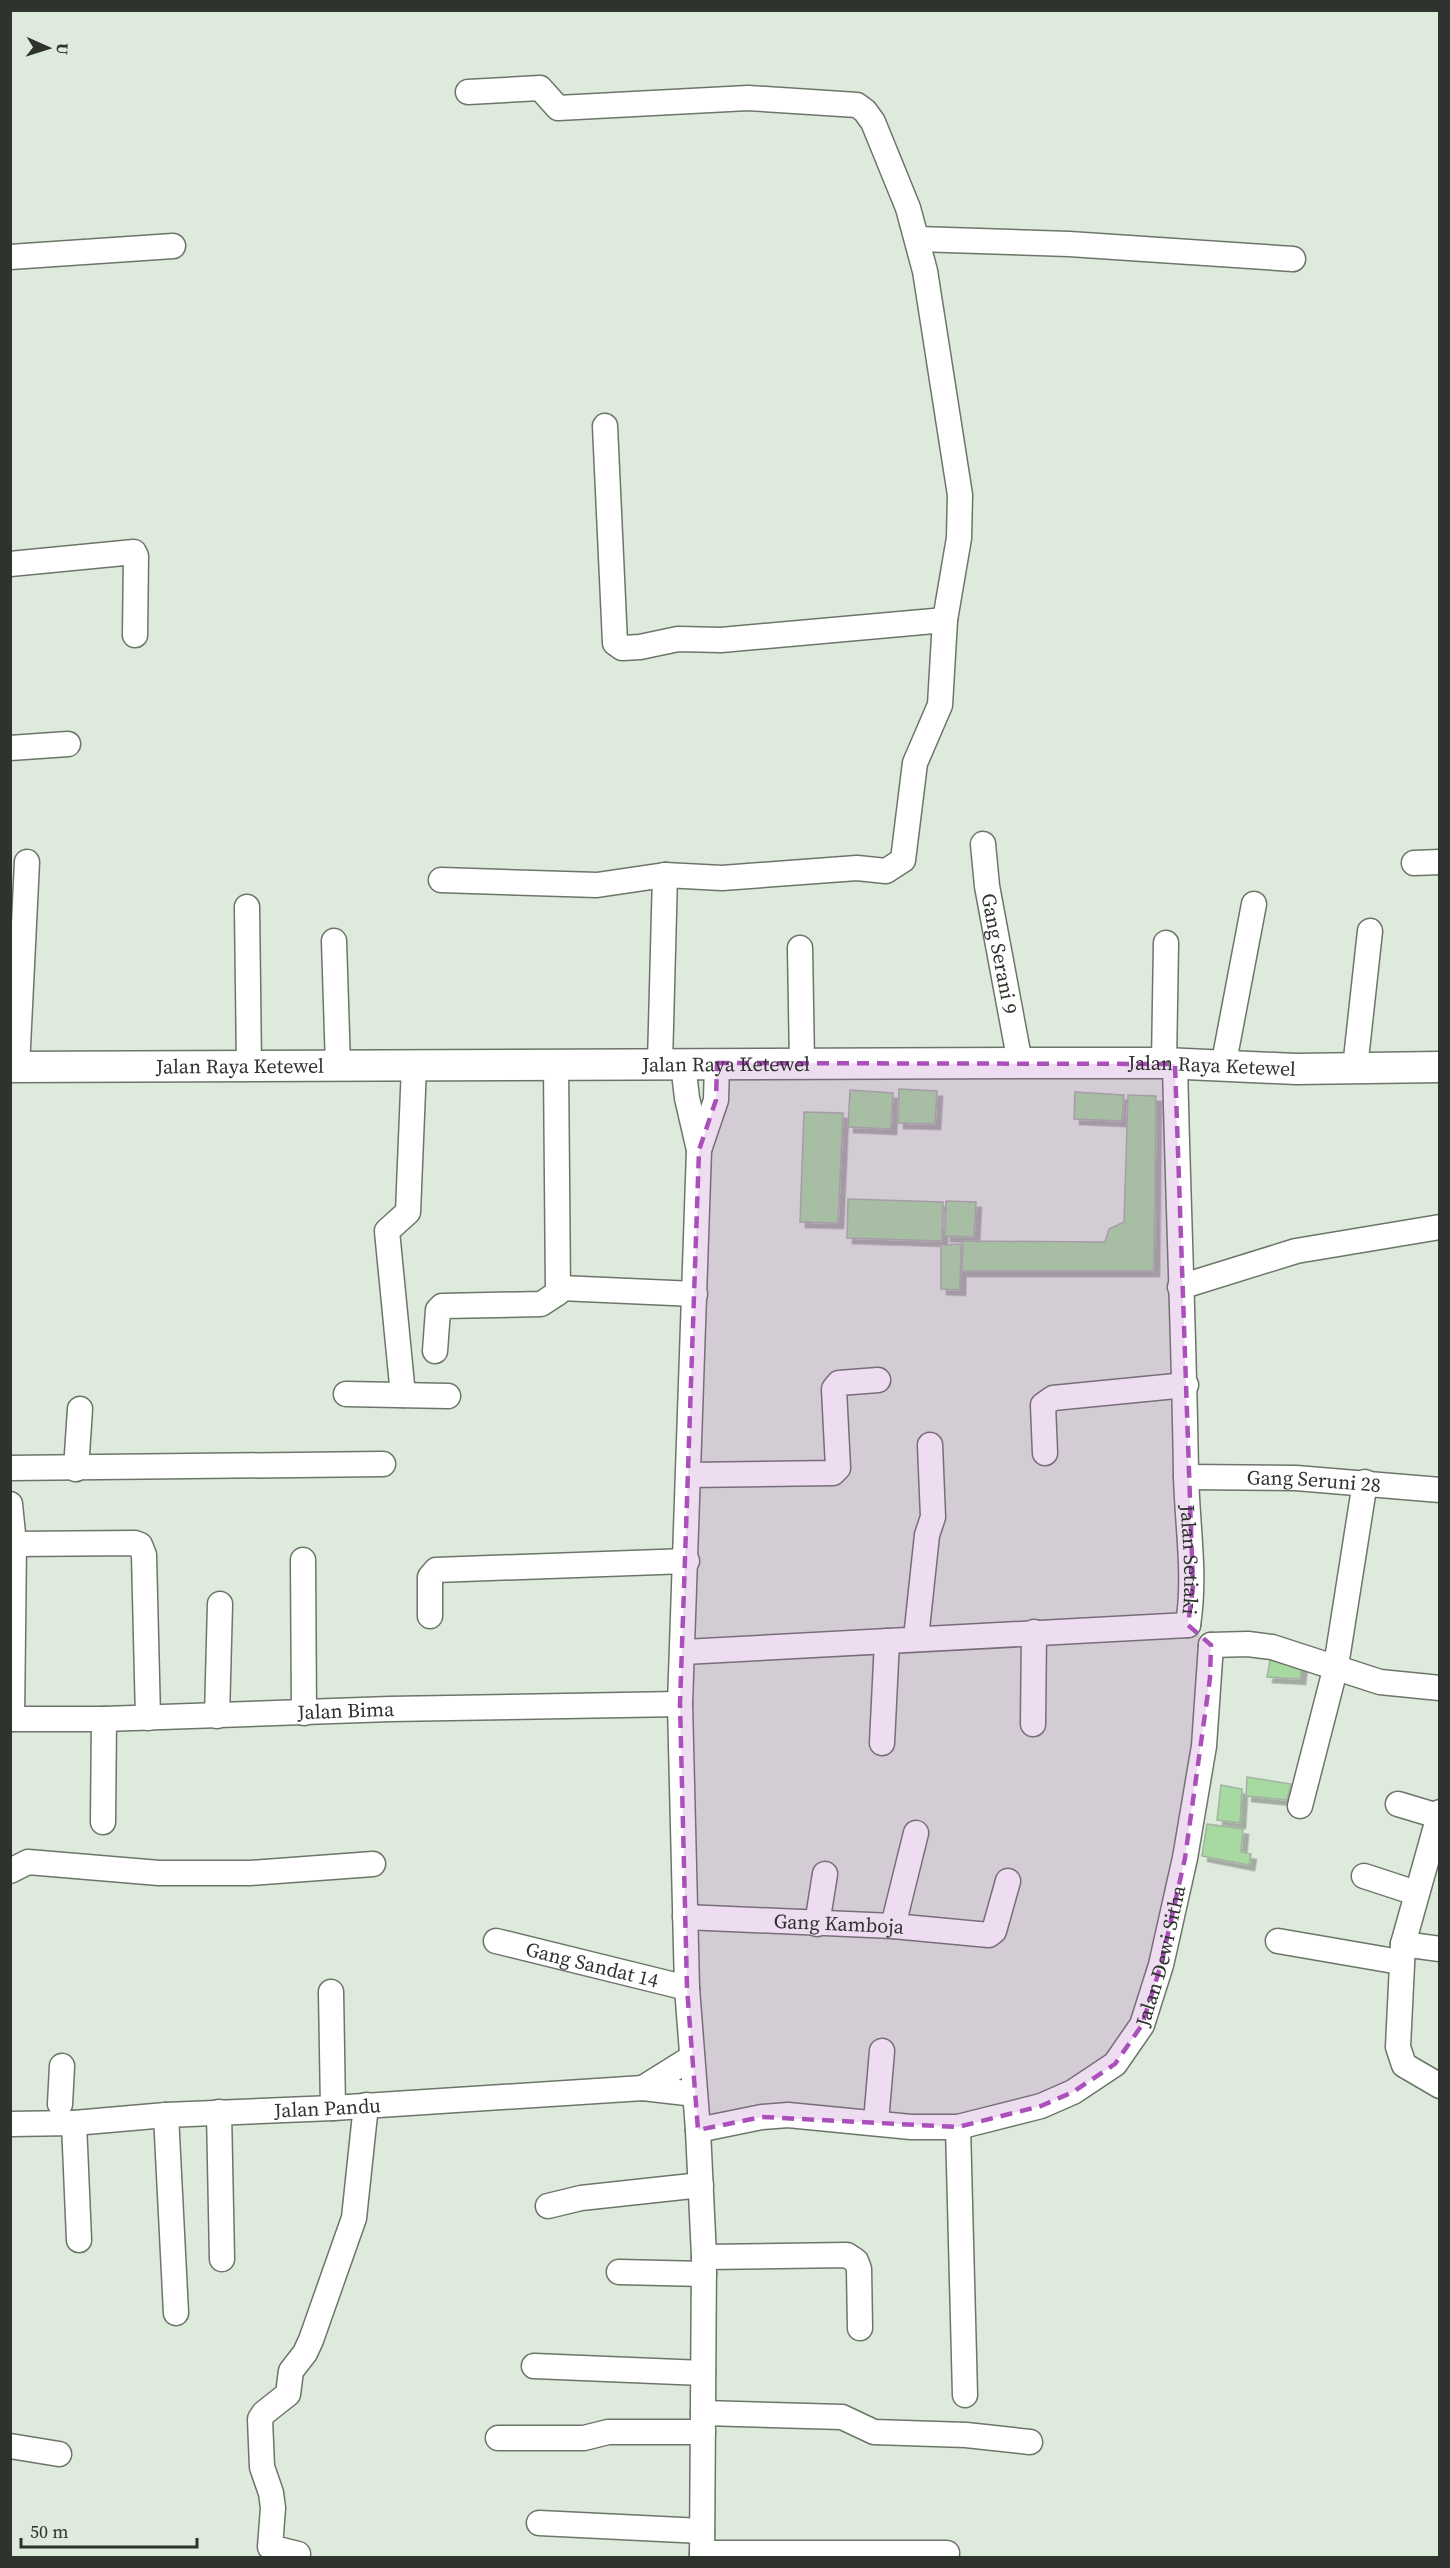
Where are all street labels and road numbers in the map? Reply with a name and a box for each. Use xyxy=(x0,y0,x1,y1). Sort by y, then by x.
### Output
street label: Gang Serani 9 xyxy=(975,891,1025,1016)
street label: Jalan Raya Ketewel xyxy=(1127,1049,1297,1083)
street label: Jalan Raya Ketewel xyxy=(641,1050,810,1079)
street label: Jalan Raya Ketewel xyxy=(155,1052,324,1080)
street label: Gang Seruni 28 xyxy=(1247,1464,1382,1499)
street label: Jalan Setiaki xyxy=(1173,1503,1205,1616)
street label: Jalan Bima xyxy=(296,1695,395,1726)
street label: Jalan Dewi Sitha xyxy=(1128,1882,1193,2031)
street label: Gang Kamboja xyxy=(773,1907,906,1941)
street label: Gang Sandat 14 xyxy=(523,1935,661,1994)
street label: Jalan Pandu xyxy=(273,2091,382,2124)

